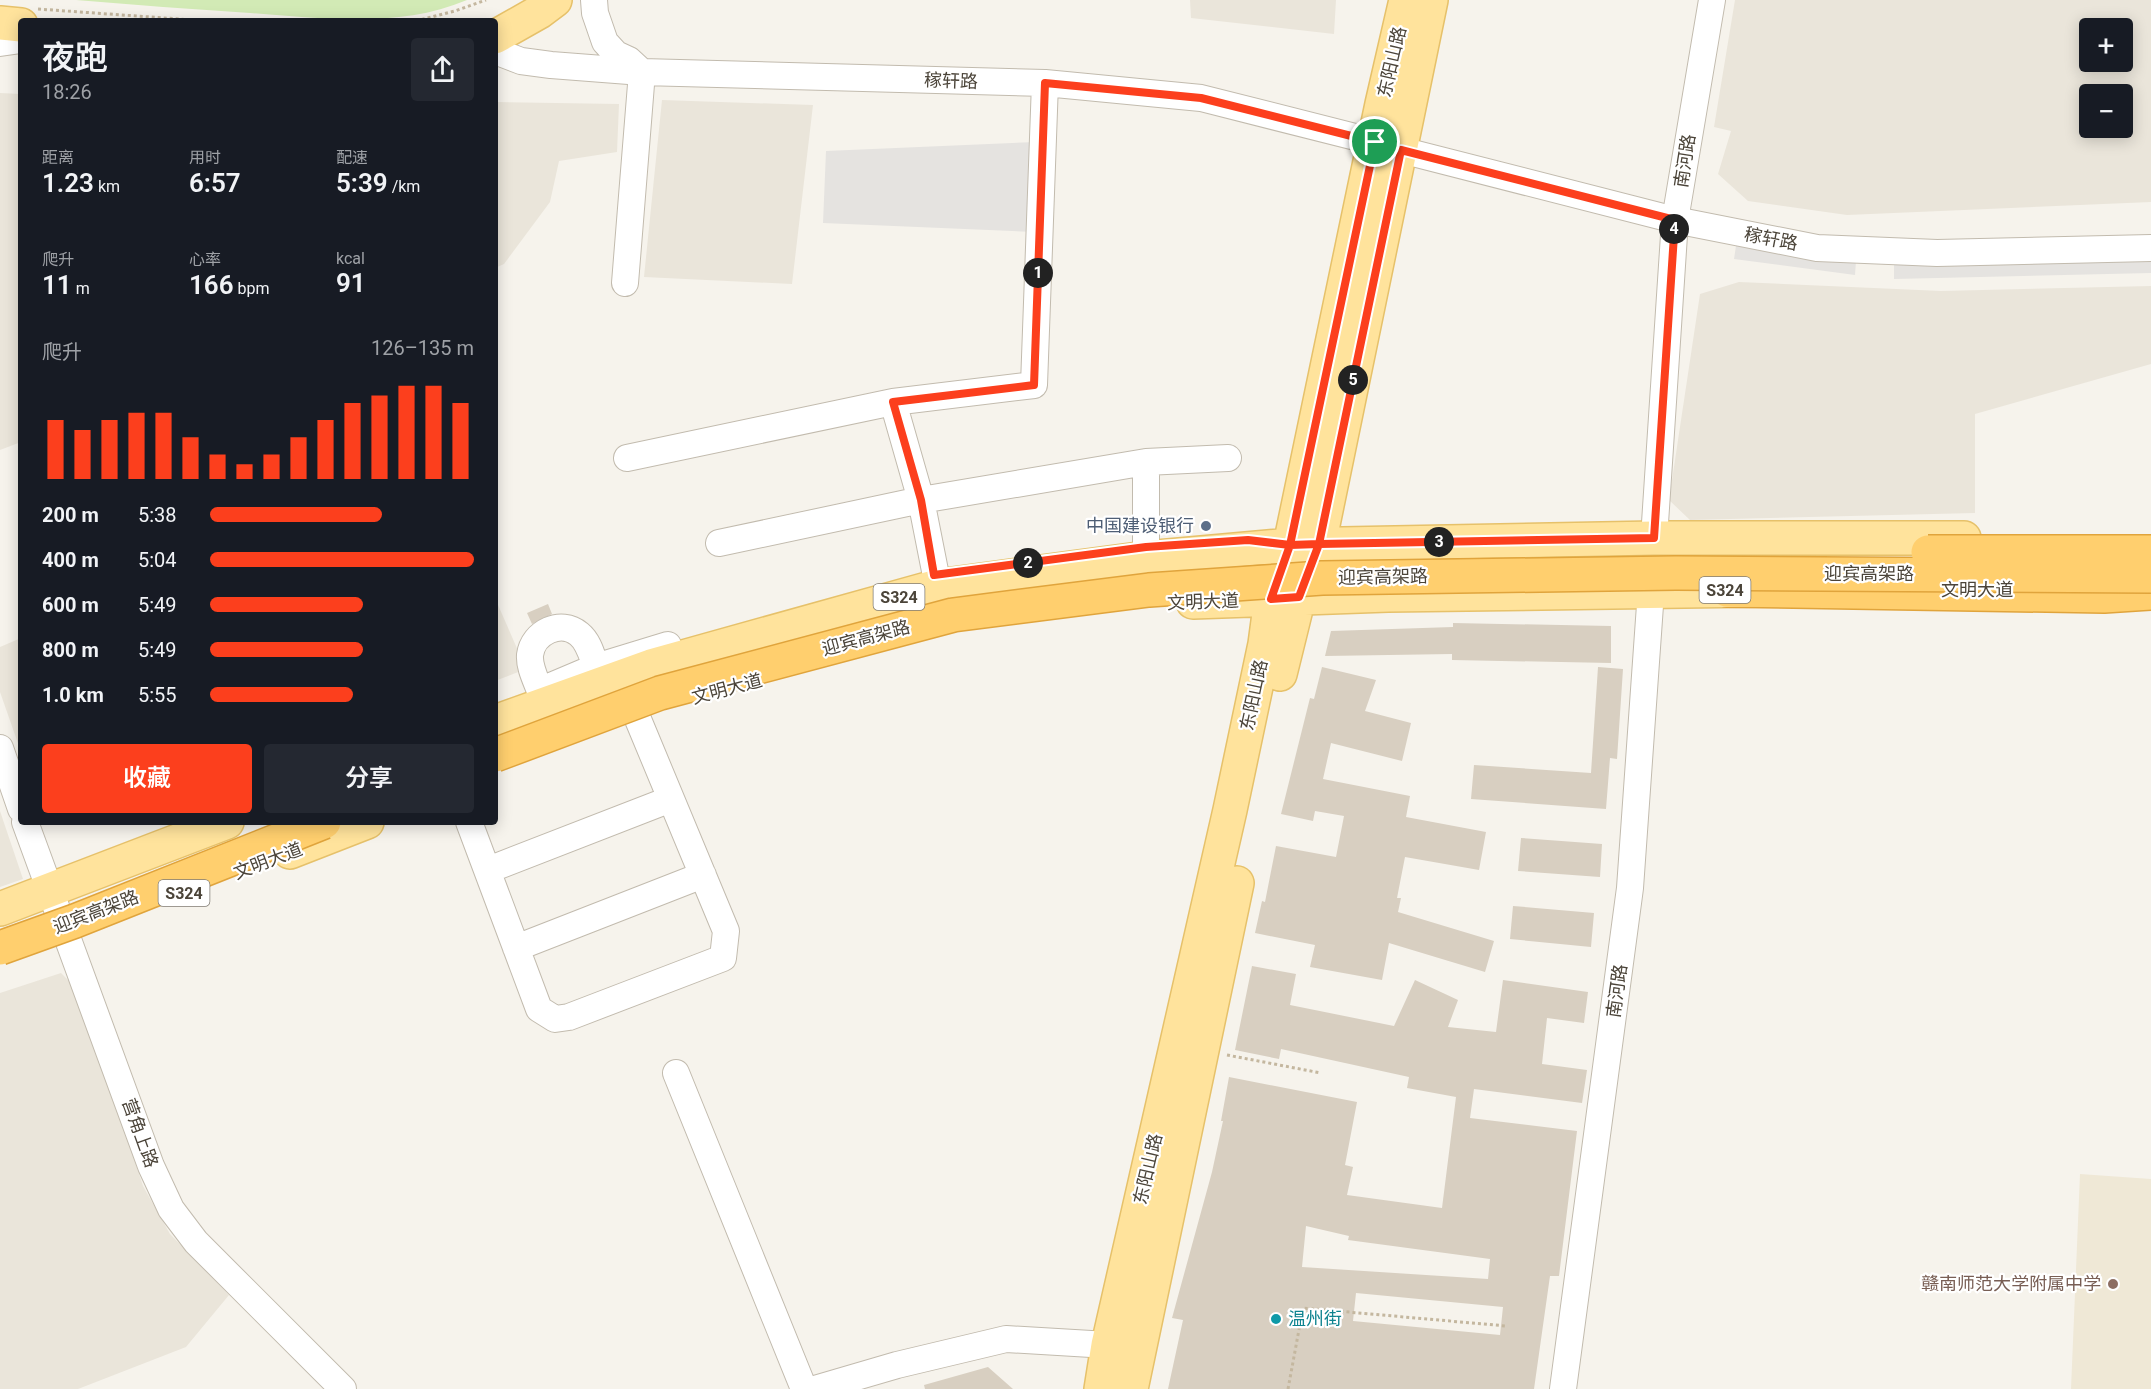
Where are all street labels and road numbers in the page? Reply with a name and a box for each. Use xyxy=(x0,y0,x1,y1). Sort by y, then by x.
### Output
street label: 东阳山路 xyxy=(1373,24,1410,99)
street label: 稼轩路 xyxy=(924,69,978,92)
street label: 南河路 xyxy=(1670,133,1699,189)
street label: 稼轩路 xyxy=(1743,223,1800,254)
street label: 迎宾高架路 xyxy=(1824,563,1914,584)
street label: 迎宾高架路 xyxy=(1338,565,1428,588)
road number: S324 xyxy=(1700,577,1750,603)
street label: 文明大道 xyxy=(1941,579,2013,600)
road number: S324 xyxy=(874,584,924,610)
street label: 文明大道 xyxy=(1167,590,1239,613)
street label: 迎宾高架路 xyxy=(820,616,912,659)
street label: 东阳山路 xyxy=(1236,657,1271,732)
street label: 文明大道 xyxy=(689,669,764,708)
street label: 文明大道 xyxy=(230,838,305,883)
road number: S324 xyxy=(158,880,210,906)
street label: 迎宾高架路 xyxy=(50,886,142,937)
street label: 南河路 xyxy=(1602,963,1631,1019)
street label: 营角上路 xyxy=(118,1095,163,1170)
street label: 东阳山路 xyxy=(1129,1131,1166,1206)

